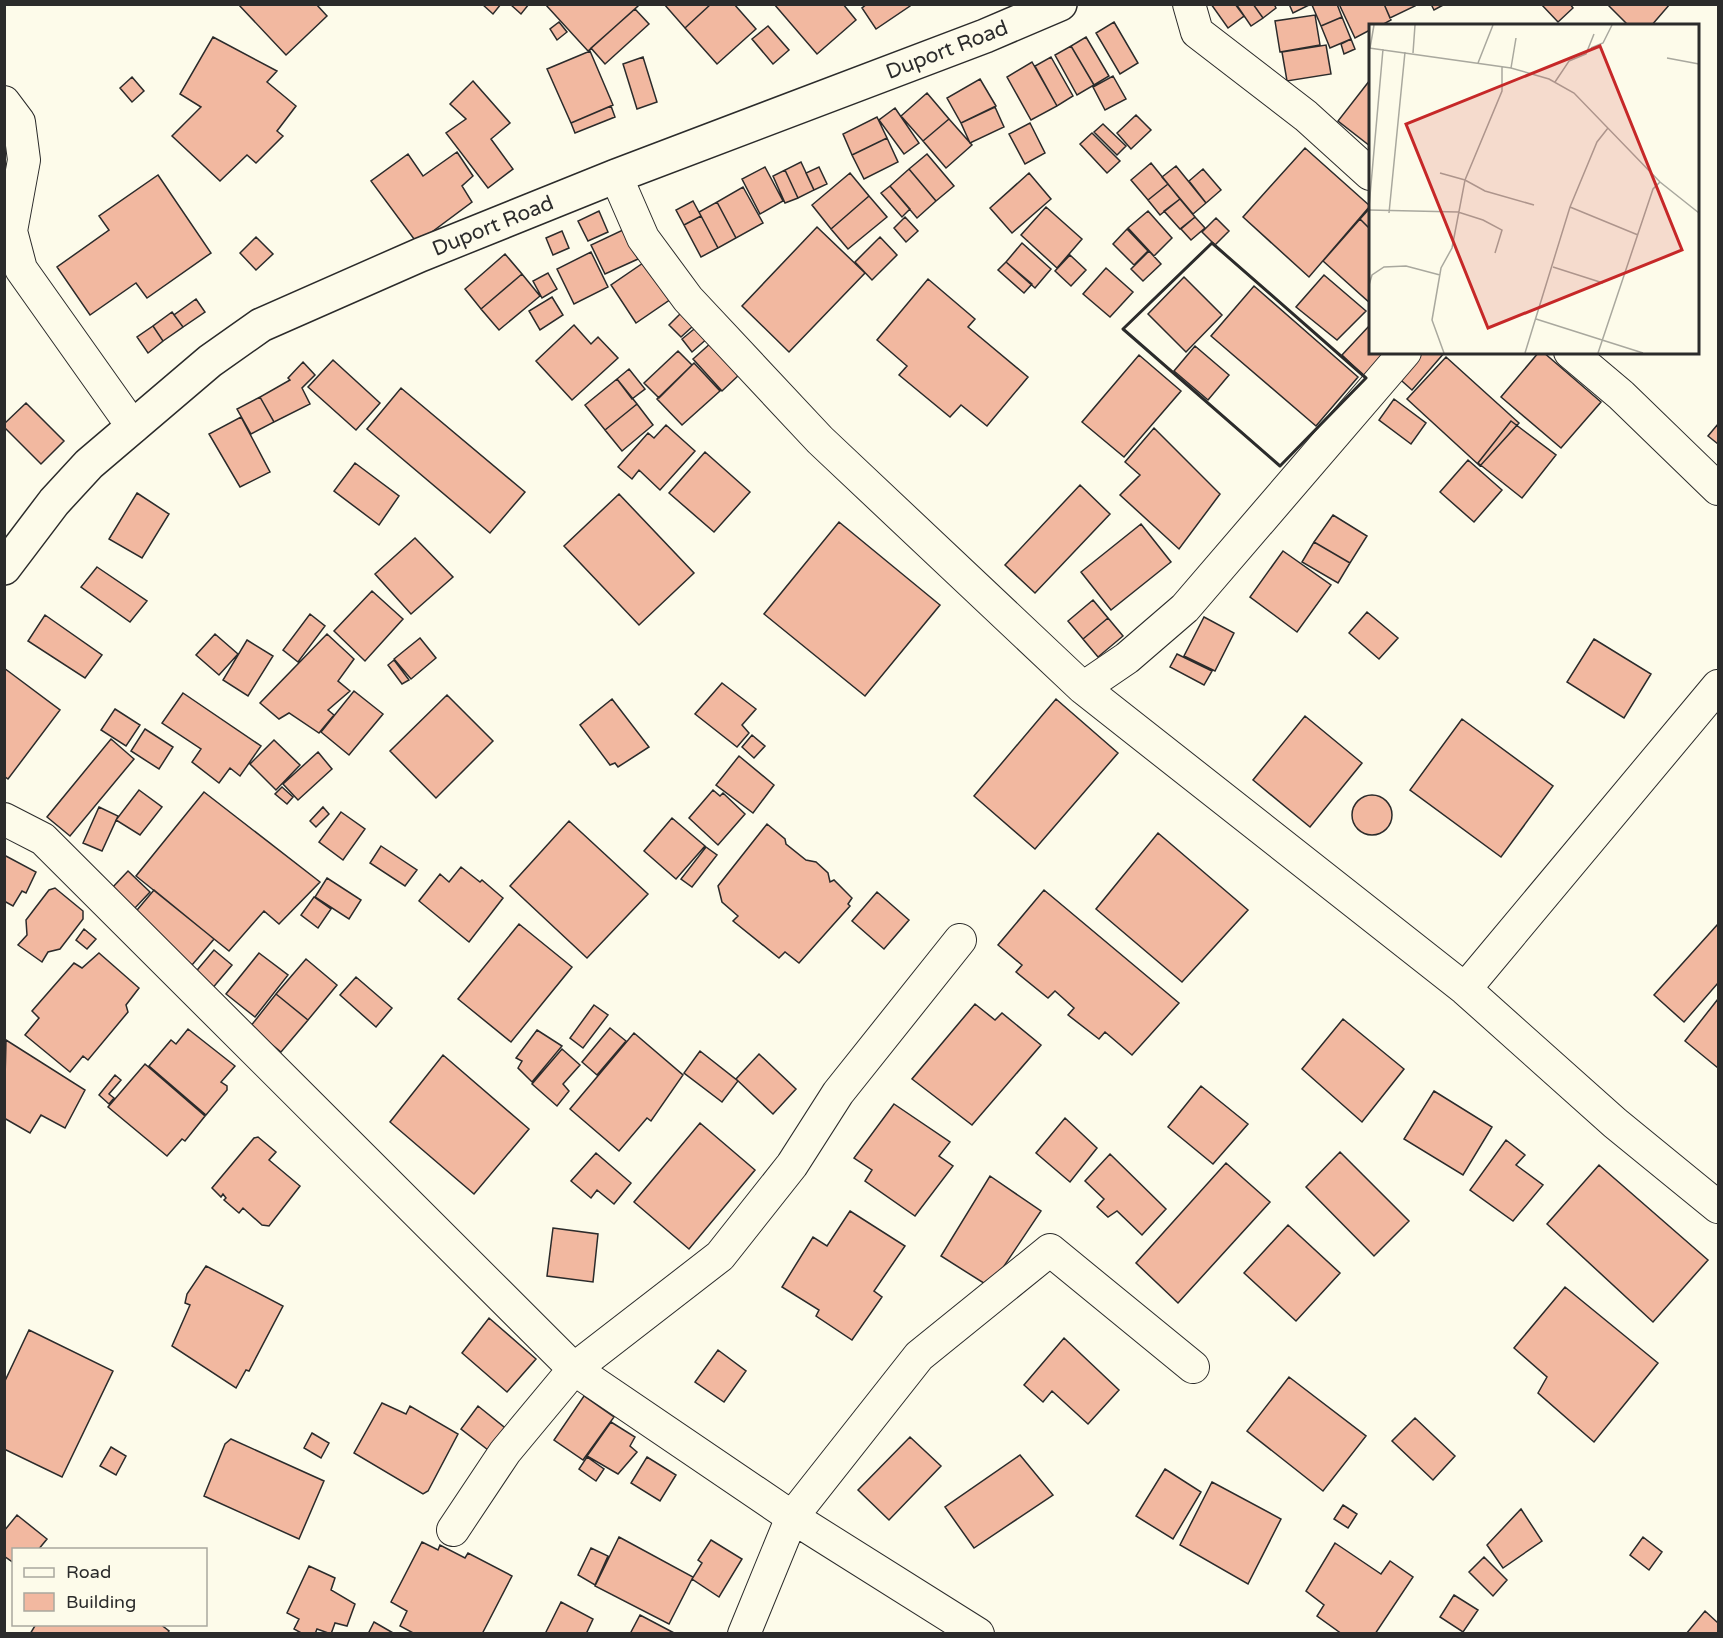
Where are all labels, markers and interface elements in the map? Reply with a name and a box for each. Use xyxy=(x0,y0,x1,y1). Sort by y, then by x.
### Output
street label: Duport Road xyxy=(882,15,1012,85)
inset map xyxy=(1369,24,1699,354)
street label: Duport Road xyxy=(429,190,557,262)
legend xyxy=(12,1548,207,1626)
text: Road xyxy=(66,1561,111,1583)
text: Building xyxy=(66,1591,136,1613)

